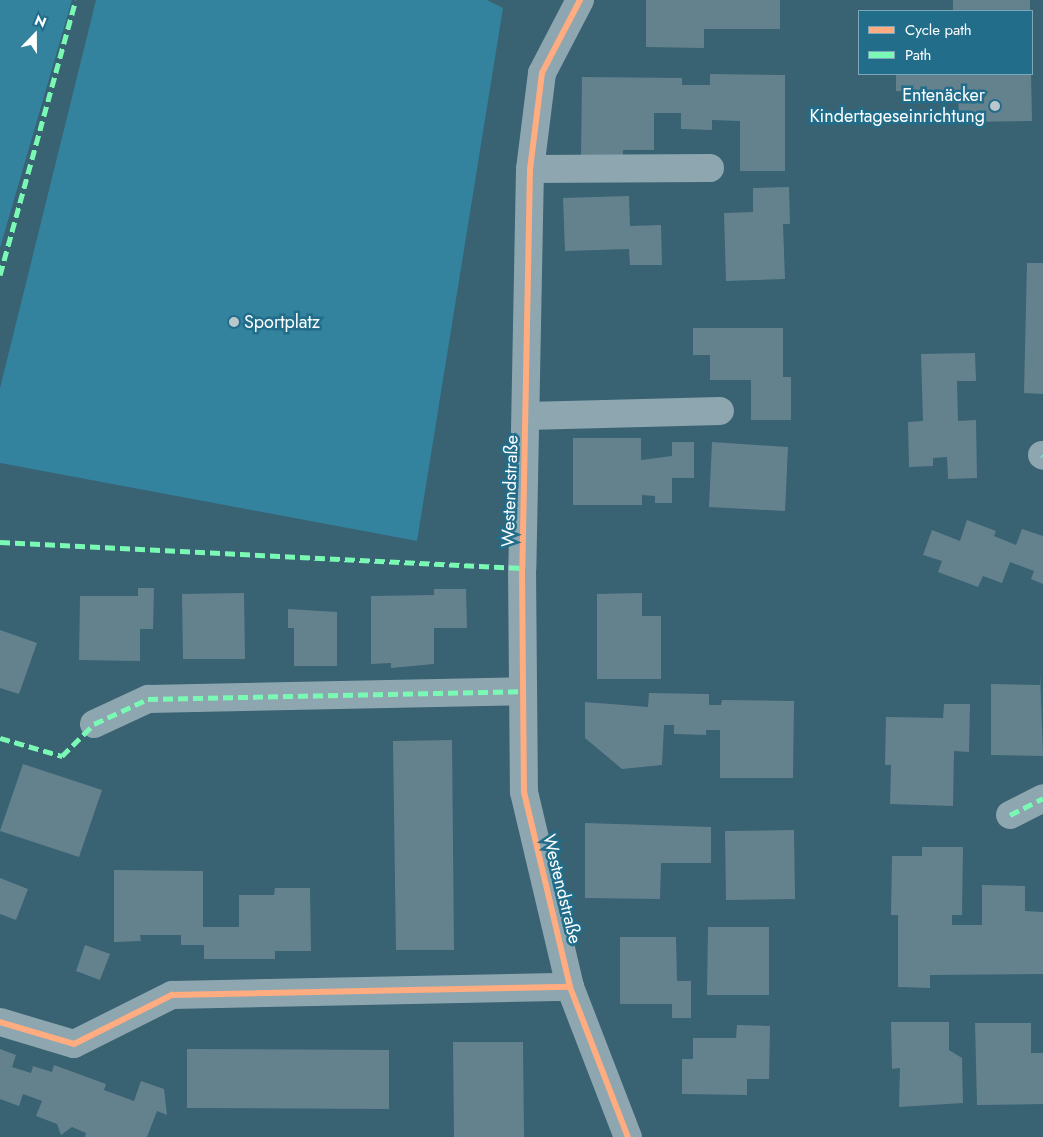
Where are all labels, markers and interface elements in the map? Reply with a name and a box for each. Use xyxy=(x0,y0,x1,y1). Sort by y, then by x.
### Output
north arrow xyxy=(10,10,60,60)
text: N xyxy=(32,10,50,32)
legend xyxy=(858,10,1033,75)
text: Cycle path xyxy=(905,19,972,41)
text: Path xyxy=(905,44,931,66)
place label: Entenäcker Kindertageseinrichtung xyxy=(809,85,985,128)
marker: Entenäcker Kindertageseinrichtung xyxy=(989,100,1001,112)
place label: Sportplatz xyxy=(244,311,320,333)
marker: Sportplatz xyxy=(228,316,240,328)
street label: Westendstraße xyxy=(497,435,523,547)
street label: Westendstraße xyxy=(538,832,586,946)

